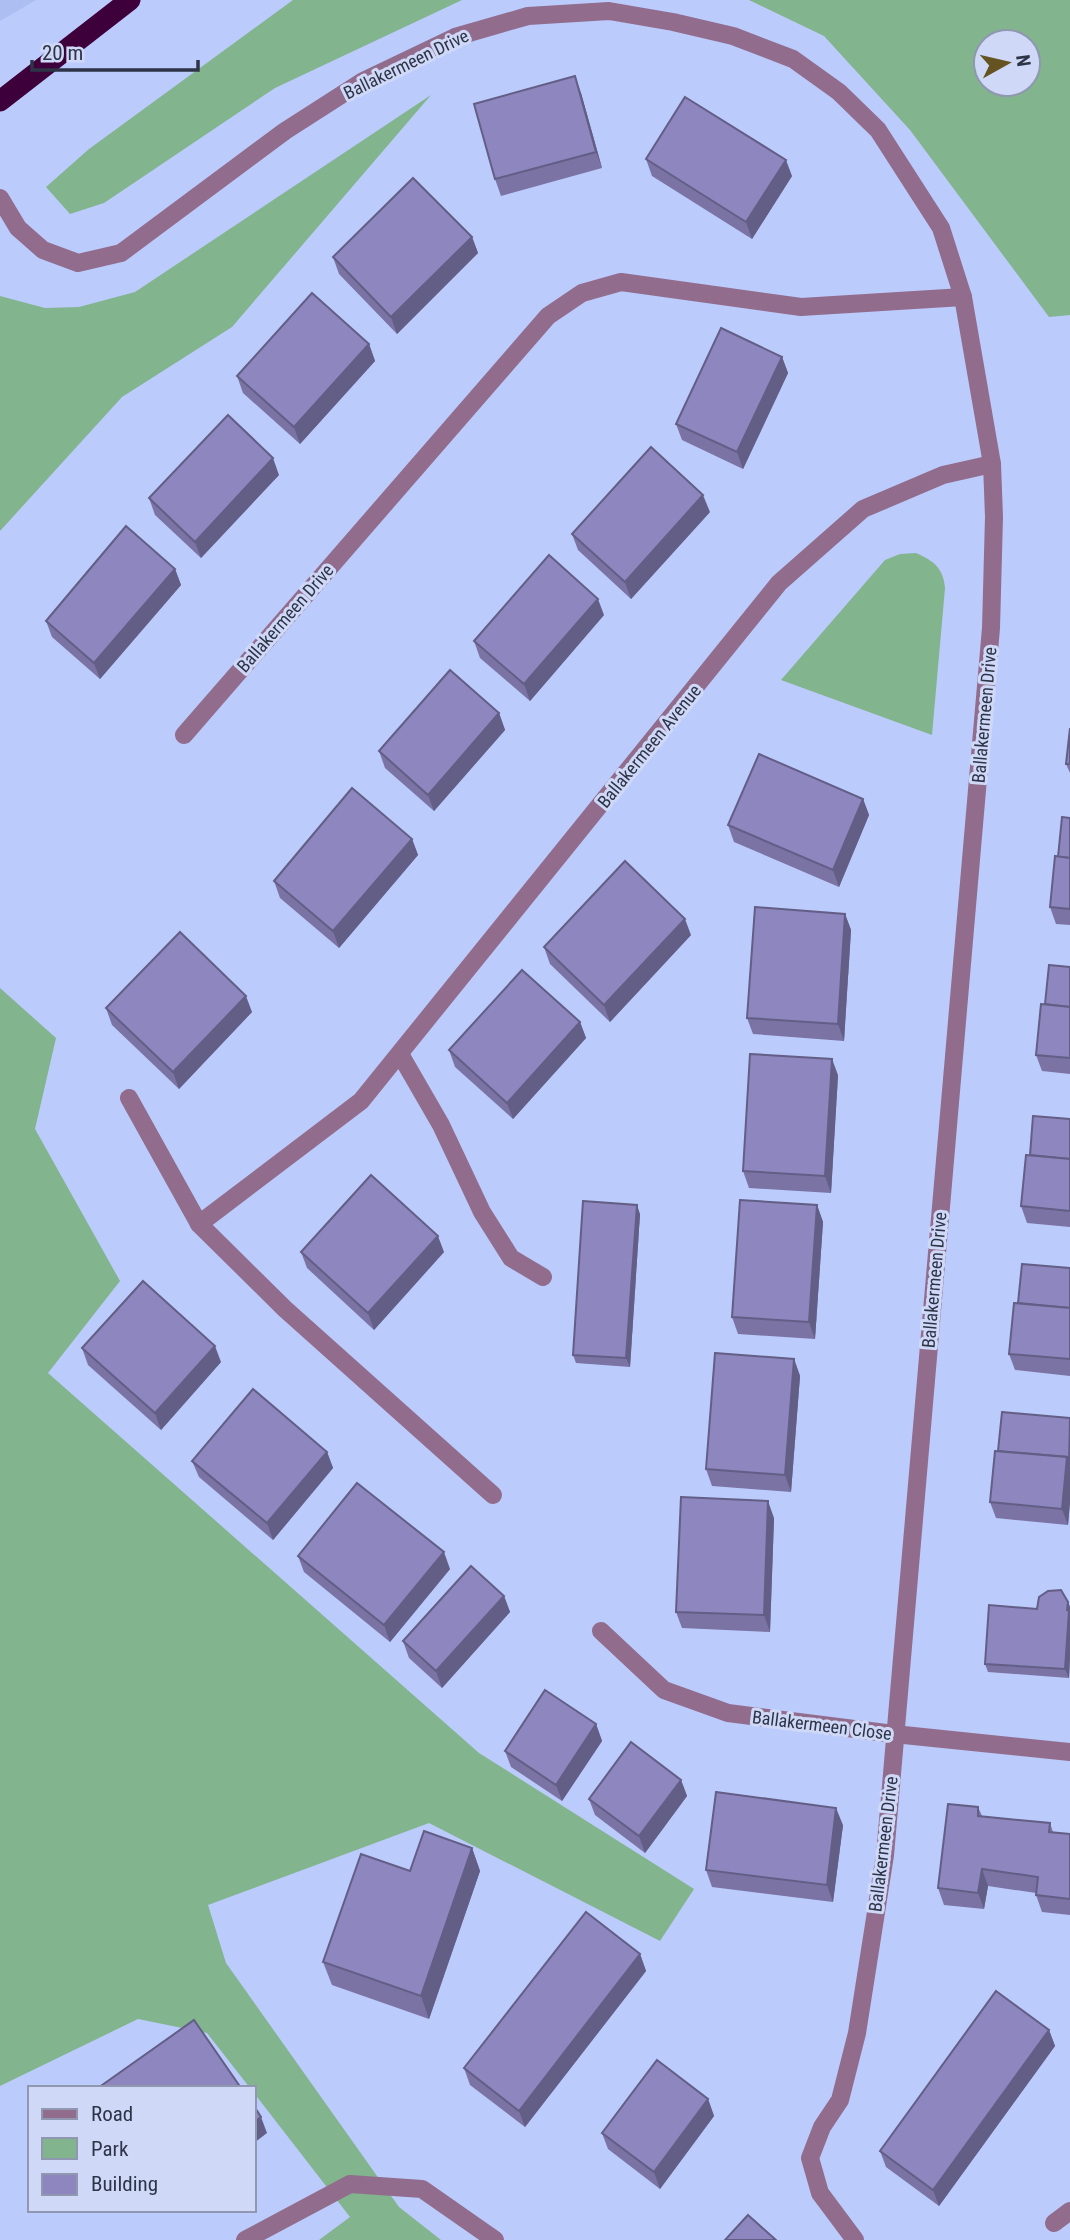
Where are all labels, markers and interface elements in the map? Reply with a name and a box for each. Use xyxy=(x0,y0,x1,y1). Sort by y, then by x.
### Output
street label: Ballakermeen Drive xyxy=(340,25,472,103)
scale bar xyxy=(32,28,198,72)
north arrow xyxy=(972,28,1042,98)
text: 20 m xyxy=(42,41,83,65)
text: N xyxy=(1011,53,1036,68)
street label: Ballakermeen Drive xyxy=(232,560,338,676)
street label: Ballakermeen Drive xyxy=(968,646,1000,784)
street label: Ballakermeen Avenue xyxy=(593,680,705,812)
street label: Ballakermeen Drive xyxy=(918,1211,950,1349)
street label: Ballakermeen Close xyxy=(751,1706,893,1744)
street label: Ballakermeen Drive xyxy=(864,1775,902,1913)
legend xyxy=(28,2086,256,2212)
text: Road xyxy=(91,2102,133,2126)
text: Park xyxy=(91,2137,129,2161)
text: Building xyxy=(91,2172,158,2196)

